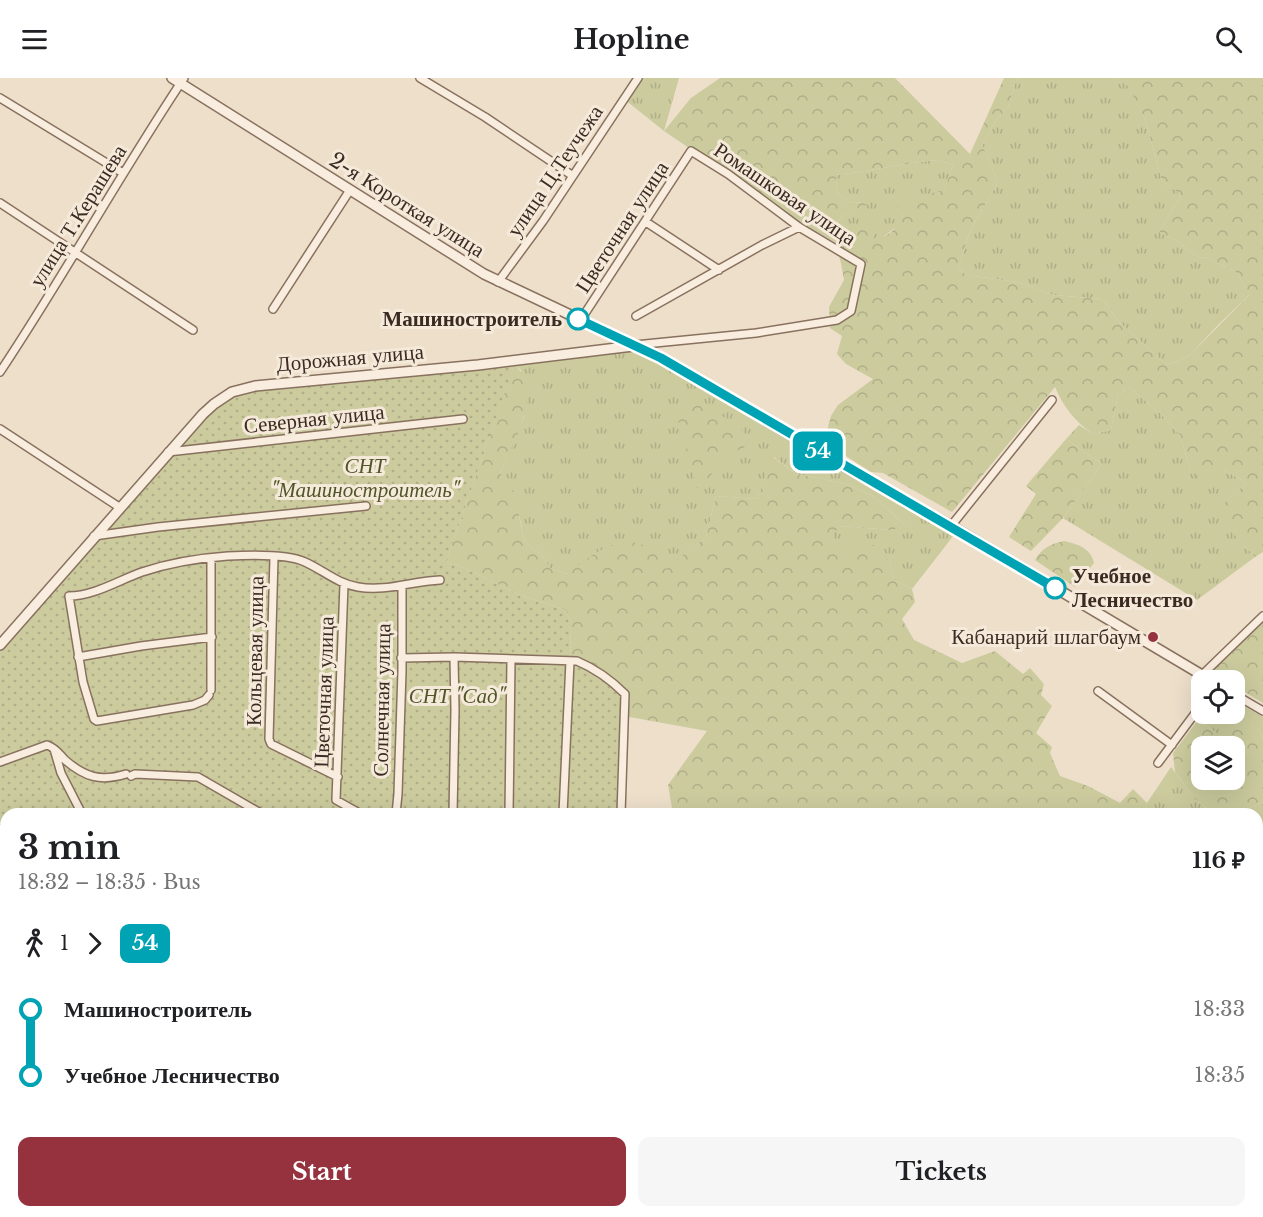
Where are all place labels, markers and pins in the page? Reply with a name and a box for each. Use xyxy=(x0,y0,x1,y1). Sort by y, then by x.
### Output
place label: Машиностроитель xyxy=(383,306,562,332)
marker: Машиностроитель xyxy=(567,308,589,330)
place label: Учебное Лесничество xyxy=(1072,563,1193,613)
marker: Учебное Лесничество xyxy=(1044,577,1066,599)
place label: Кабанарий шлагбаум xyxy=(951,624,1141,650)
marker: Кабанарий шлагбаум xyxy=(1146,630,1160,644)

